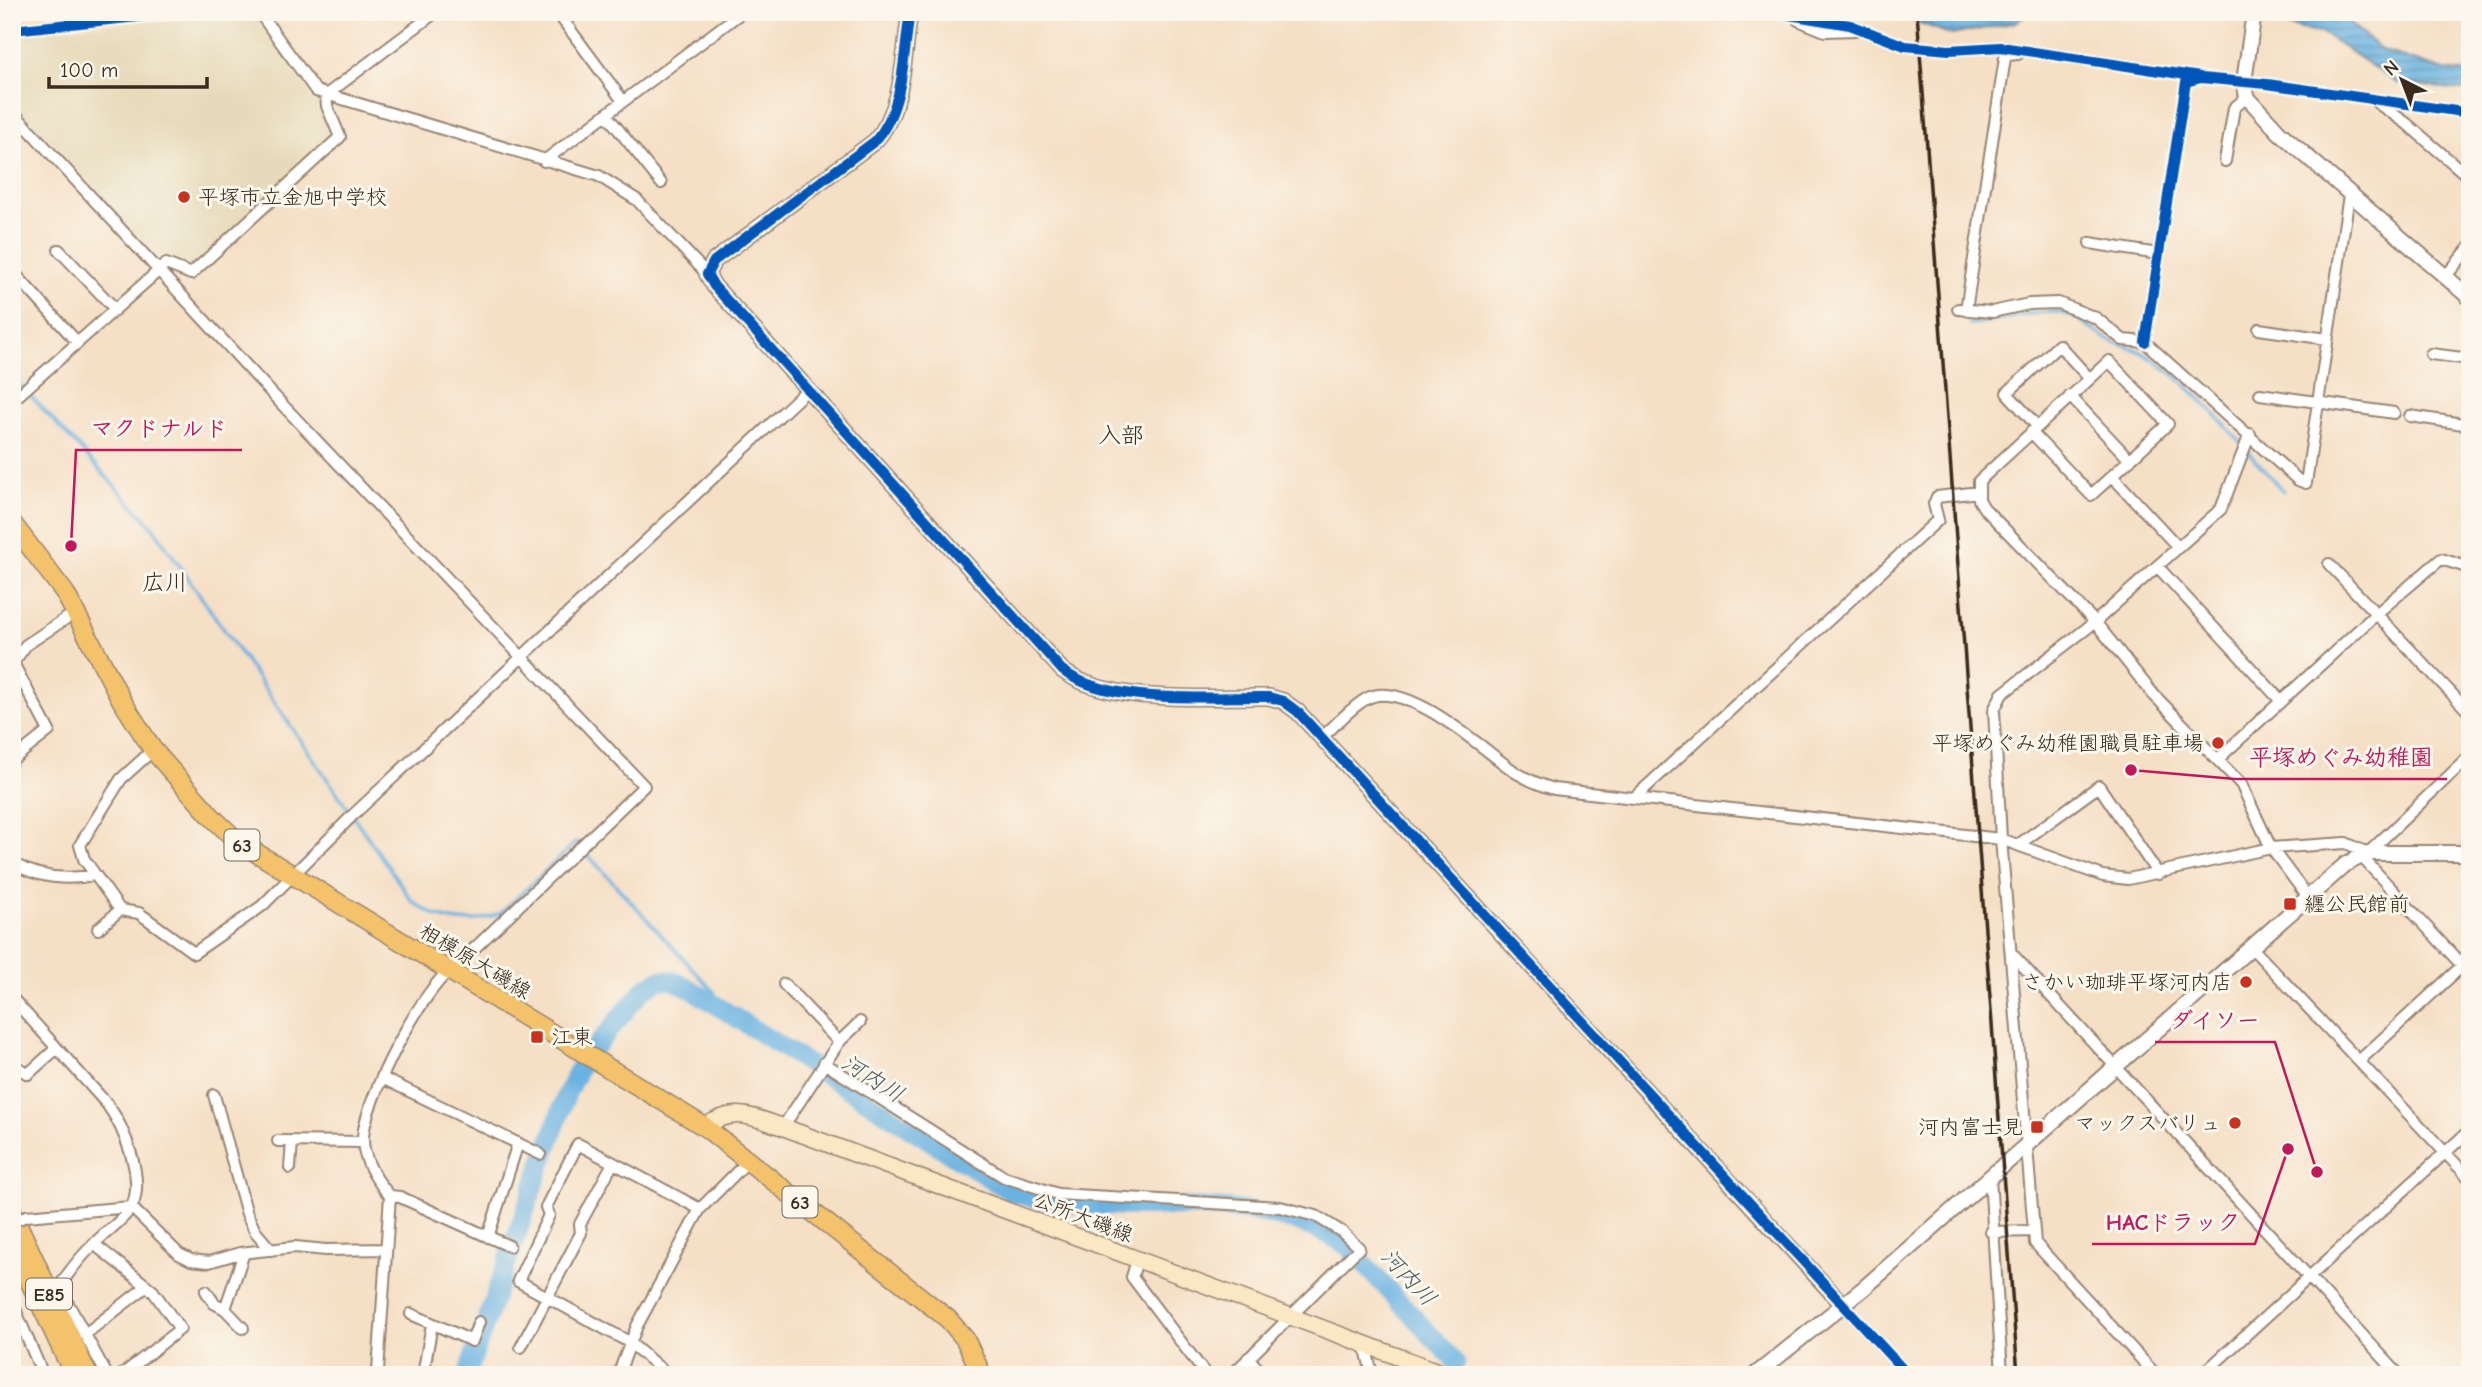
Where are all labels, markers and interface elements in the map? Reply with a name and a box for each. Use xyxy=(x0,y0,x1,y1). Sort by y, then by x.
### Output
scale bar xyxy=(49,46,206,90)
north arrow xyxy=(2366,46,2436,116)
text: N xyxy=(2379,56,2403,80)
text: 100 m xyxy=(60,58,118,82)
place label: 平塚市立金旭中学校 xyxy=(198,185,387,209)
marker: 平塚市立金旭中学校 xyxy=(176,189,192,205)
callout: マクドナルド xyxy=(76,406,242,450)
text: マクドナルド xyxy=(90,415,228,442)
district label: 入部 xyxy=(1098,422,1144,449)
district label: 広川 xyxy=(142,569,188,596)
place label: 平塚めぐみ幼稚園職員駐車場 xyxy=(1932,731,2204,755)
marker: 平塚めぐみ幼稚園職員駐車場 xyxy=(2210,735,2226,751)
callout: 平塚めぐみ幼稚園 xyxy=(2235,735,2447,779)
text: 平塚めぐみ幼稚園 xyxy=(2249,744,2433,771)
road number: 63 xyxy=(224,830,260,860)
place label: 纒公民館前 xyxy=(2304,892,2409,916)
marker: 纒公民館前 xyxy=(2282,896,2298,912)
street label: 相模原大磯線 xyxy=(415,918,535,1004)
place label: さかい珈琲平塚河内店 xyxy=(2022,970,2232,994)
marker: さかい珈琲平塚河内店 xyxy=(2238,974,2254,990)
callout: ダイソー xyxy=(2155,998,2275,1042)
text: ダイソー xyxy=(2170,1007,2260,1034)
place label: 江東 xyxy=(551,1025,593,1049)
marker: 江東 xyxy=(529,1029,545,1045)
water label: 河内川 xyxy=(836,1049,909,1108)
place label: マックスバリュ xyxy=(2074,1111,2221,1135)
place label: 河内富士見 xyxy=(1918,1115,2023,1139)
marker: マックスバリュ xyxy=(2227,1115,2243,1131)
marker: 河内富士見 xyxy=(2029,1119,2045,1135)
road number: 63 xyxy=(782,1186,818,1218)
street label: 公所大磯線 xyxy=(1030,1187,1136,1247)
callout: HACドラック xyxy=(2092,1200,2255,1244)
text: HACドラック xyxy=(2106,1209,2240,1236)
water label: 河内川 xyxy=(1375,1243,1442,1312)
road number: E85 xyxy=(26,1278,72,1310)

